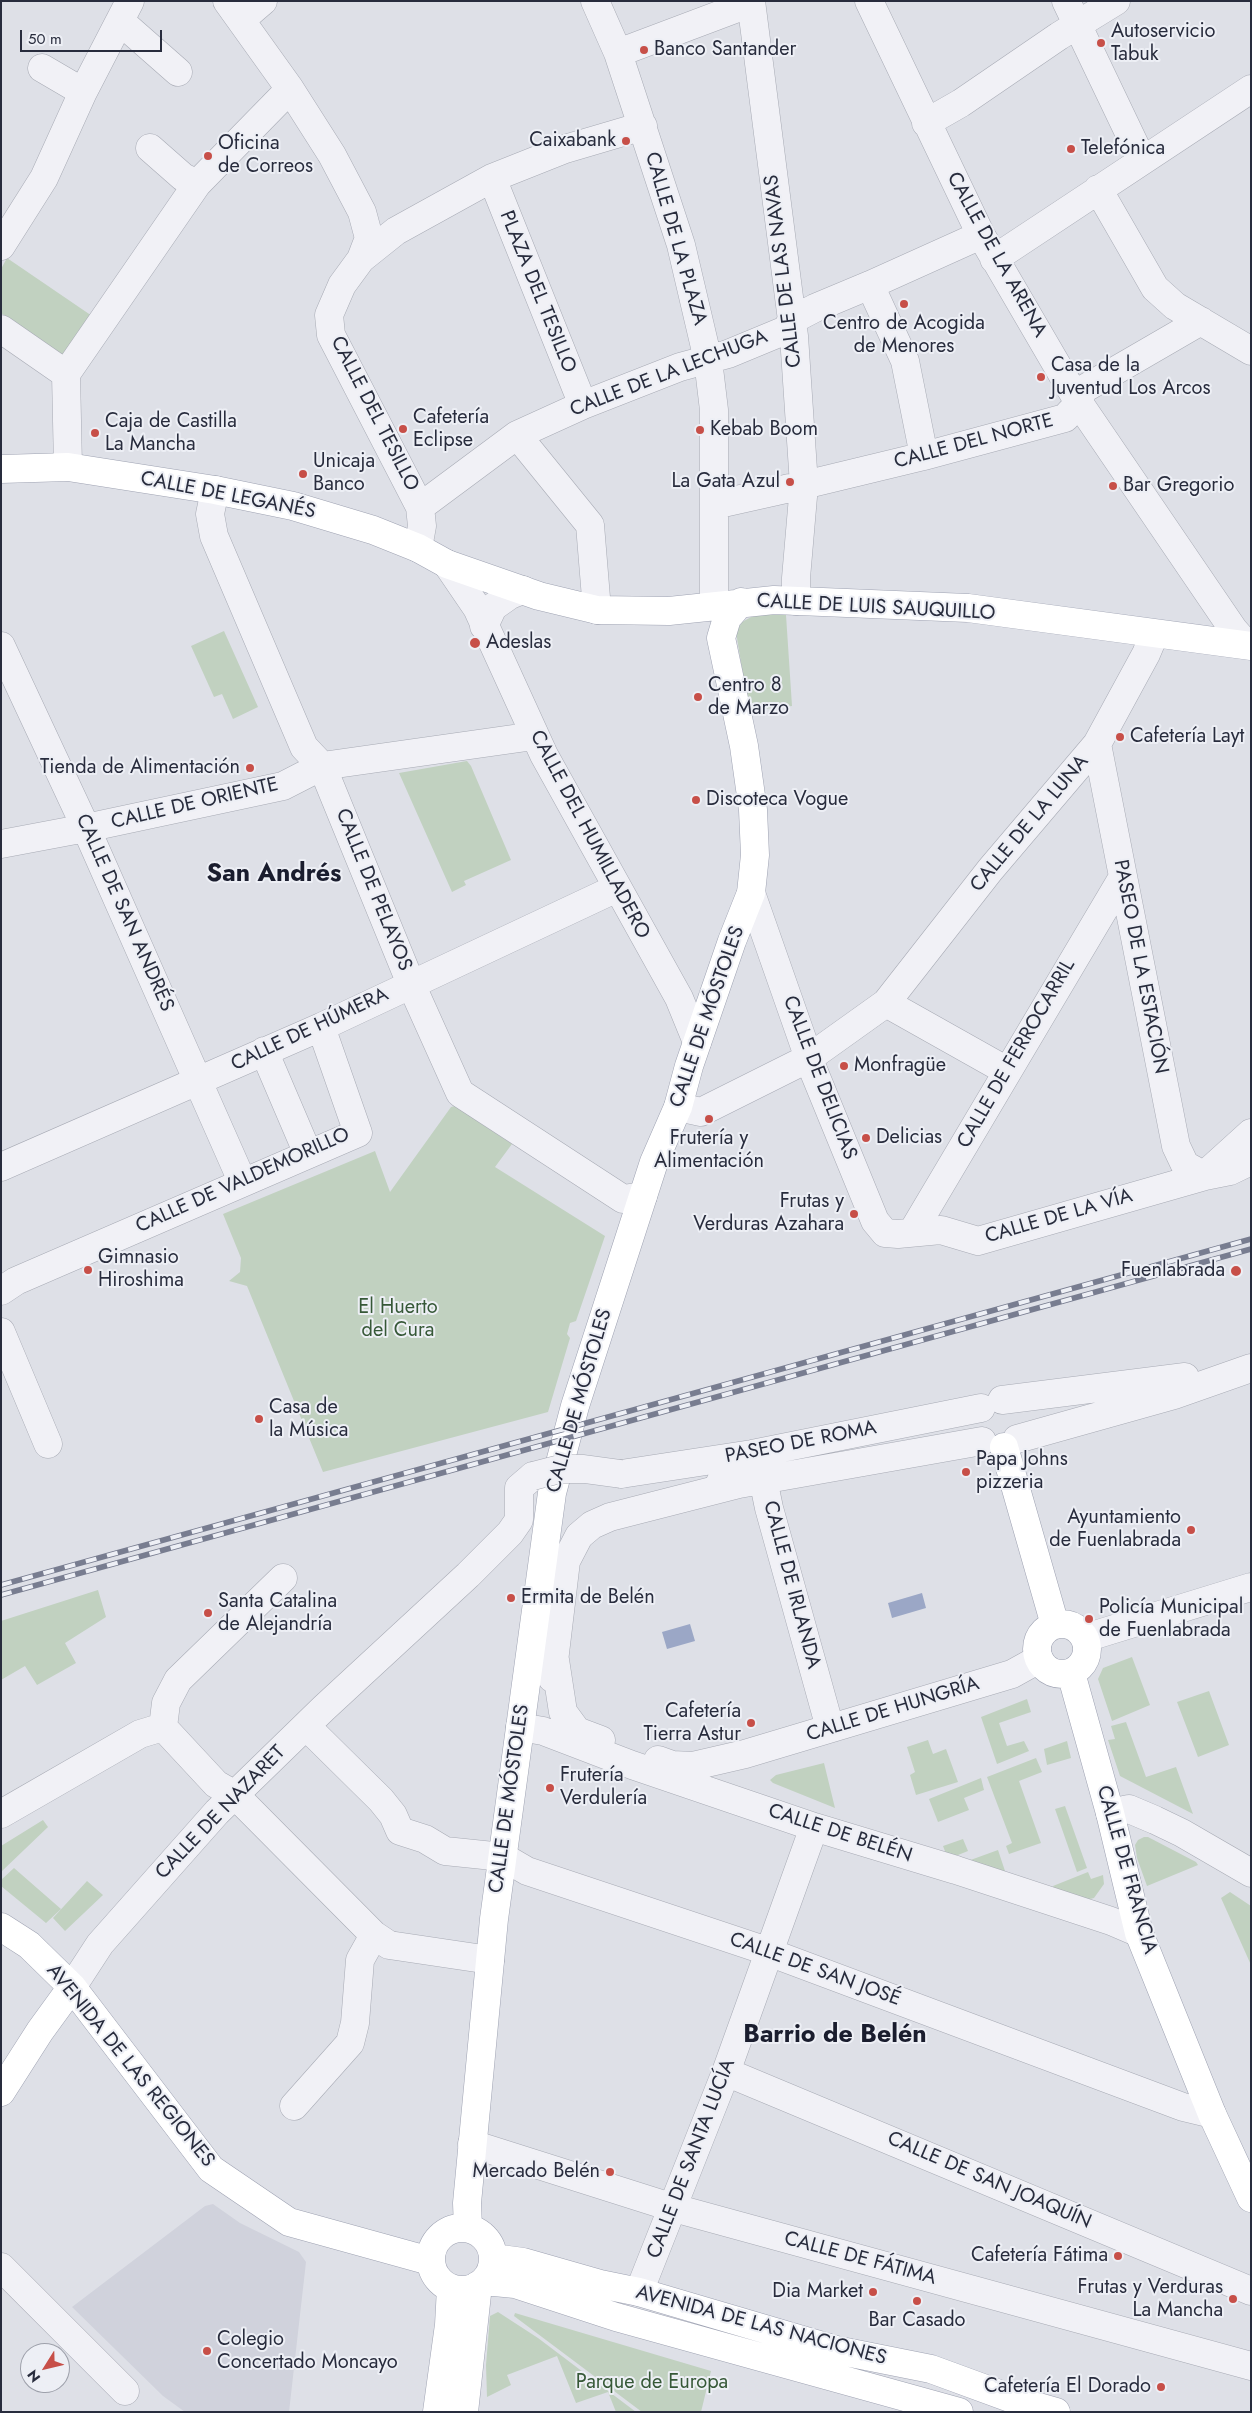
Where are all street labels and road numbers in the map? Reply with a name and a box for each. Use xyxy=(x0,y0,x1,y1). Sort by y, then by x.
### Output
street label: CALLE DE LA PLAZA xyxy=(639,150,711,328)
street label: CALLE DE LA ARENA xyxy=(941,168,1051,342)
street label: CALLE DE LAS NAVAS xyxy=(760,173,808,369)
street label: PLAZA DEL TESILLO xyxy=(494,207,580,377)
street label: CALLE DE LA LECHUGA xyxy=(567,325,771,423)
street label: CALLE DEL TESILLO xyxy=(325,333,423,495)
street label: CALLE DEL NORTE xyxy=(892,409,1056,475)
street label: CALLE DE LEGANÉS xyxy=(138,467,318,525)
street label: CALLE DE LUIS SAUQUILLO xyxy=(756,590,996,626)
street label: CALLE DEL HUMILLADERO xyxy=(524,727,654,943)
street label: CALLE DE LA LUNA xyxy=(966,751,1094,897)
street label: CALLE DE ORIENTE xyxy=(109,773,281,835)
street label: CALLE DE PELAYOS xyxy=(330,806,416,974)
street label: CALLE DE SAN ANDRÉS xyxy=(70,811,178,1015)
street label: PASEO DE LA ESTACIÓN xyxy=(1107,858,1173,1076)
street label: CALLE DE MÓSTOLES xyxy=(666,923,750,1111)
street label: CALLE DE FERROCARRIL xyxy=(953,955,1081,1153)
street label: CALLE DE HÚMERA xyxy=(228,983,392,1077)
street label: CALLE DE DELICIAS xyxy=(777,993,861,1163)
street label: CALLE DE VALDEMORILLO xyxy=(132,1123,354,1239)
street label: CALLE DE LA VÍA xyxy=(982,1184,1136,1250)
street label: CALLE DE MÓSTOLES xyxy=(542,1306,618,1496)
street label: PASEO DE ROMA xyxy=(723,1417,879,1469)
street label: CALLE DE IRLANDA xyxy=(757,1498,825,1672)
street label: CALLE DE HUNGRÍA xyxy=(804,1672,982,1748)
street label: CALLE DE MÓSTOLES xyxy=(485,1703,535,1895)
street label: CALLE DE NAZARET xyxy=(151,1741,291,1885)
street label: CALLE DE FRANCIA xyxy=(1090,1783,1162,1957)
street label: CALLE DE BELÉN xyxy=(765,1799,915,1869)
street label: CALLE DE SAN JOSÉ xyxy=(726,1928,904,2012)
street label: AVENIDA DE LAS REGIONES xyxy=(41,1960,219,2172)
street label: CALLE DE SANTA LUCÍA xyxy=(643,2056,741,2262)
street label: CALLE DE SAN JOAQUÍN xyxy=(883,2127,1095,2235)
street label: CALLE DE FÁTIMA xyxy=(781,2227,939,2291)
street label: AVENIDA DE LAS NACIONES xyxy=(633,2281,889,2371)

